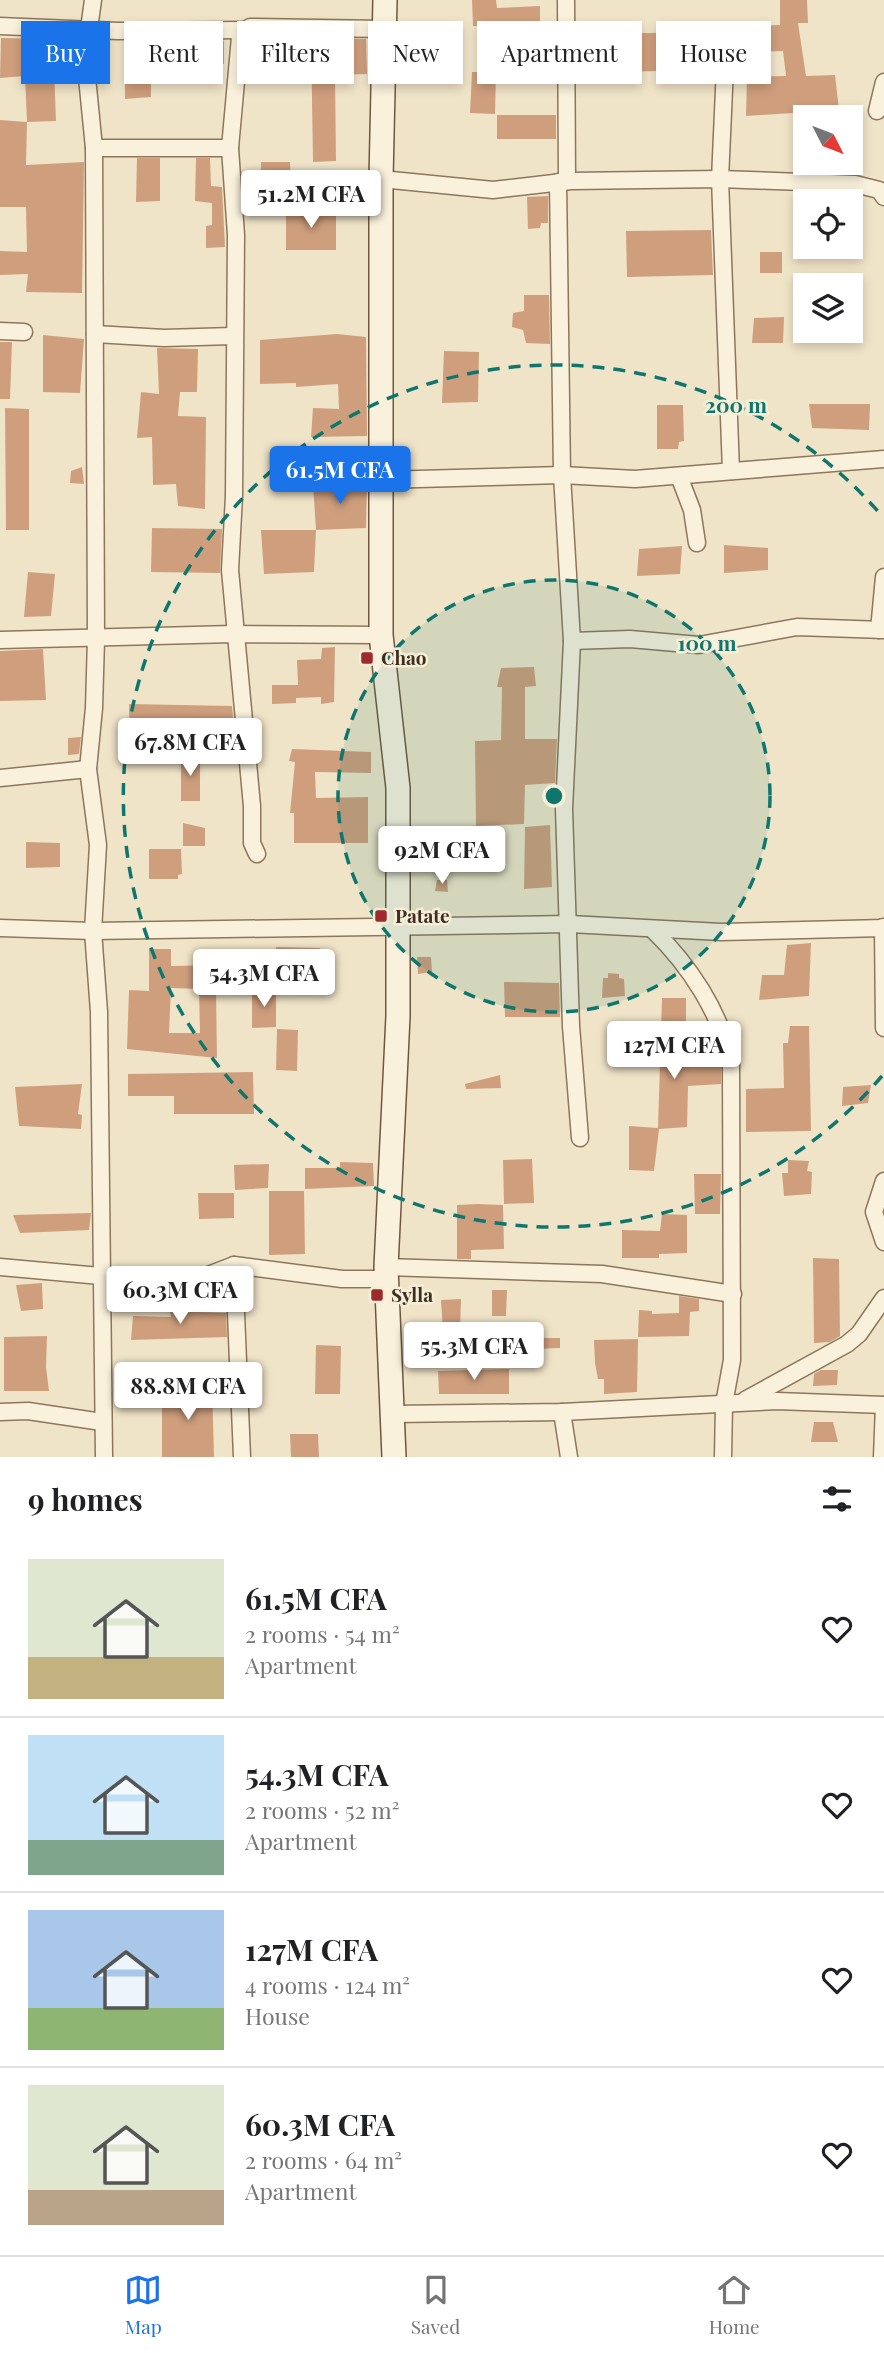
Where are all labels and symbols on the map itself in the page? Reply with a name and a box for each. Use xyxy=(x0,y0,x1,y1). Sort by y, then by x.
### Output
north arrow xyxy=(793,105,863,175)
pin: 51.2M CFA xyxy=(231,170,391,230)
text: 200 m xyxy=(705,390,767,418)
pin: 61.5M CFA xyxy=(260,447,420,506)
text: 100 m xyxy=(677,628,737,656)
place label: Chao xyxy=(381,644,427,670)
marker: Chao xyxy=(359,650,375,666)
pin: 67.8M CFA xyxy=(110,718,270,778)
centre of rings xyxy=(542,784,566,808)
pin: 92M CFA xyxy=(377,826,507,886)
place label: Patate xyxy=(395,902,450,928)
marker: Patate xyxy=(373,908,389,924)
pin: 54.3M CFA xyxy=(184,950,344,1009)
pin: 127M CFA xyxy=(602,1021,746,1081)
pin: 60.3M CFA xyxy=(100,1266,260,1326)
place label: Sylla xyxy=(391,1281,433,1307)
marker: Sylla xyxy=(369,1287,385,1303)
pin: 55.3M CFA xyxy=(394,1322,554,1382)
pin: 88.8M CFA xyxy=(108,1362,268,1422)

